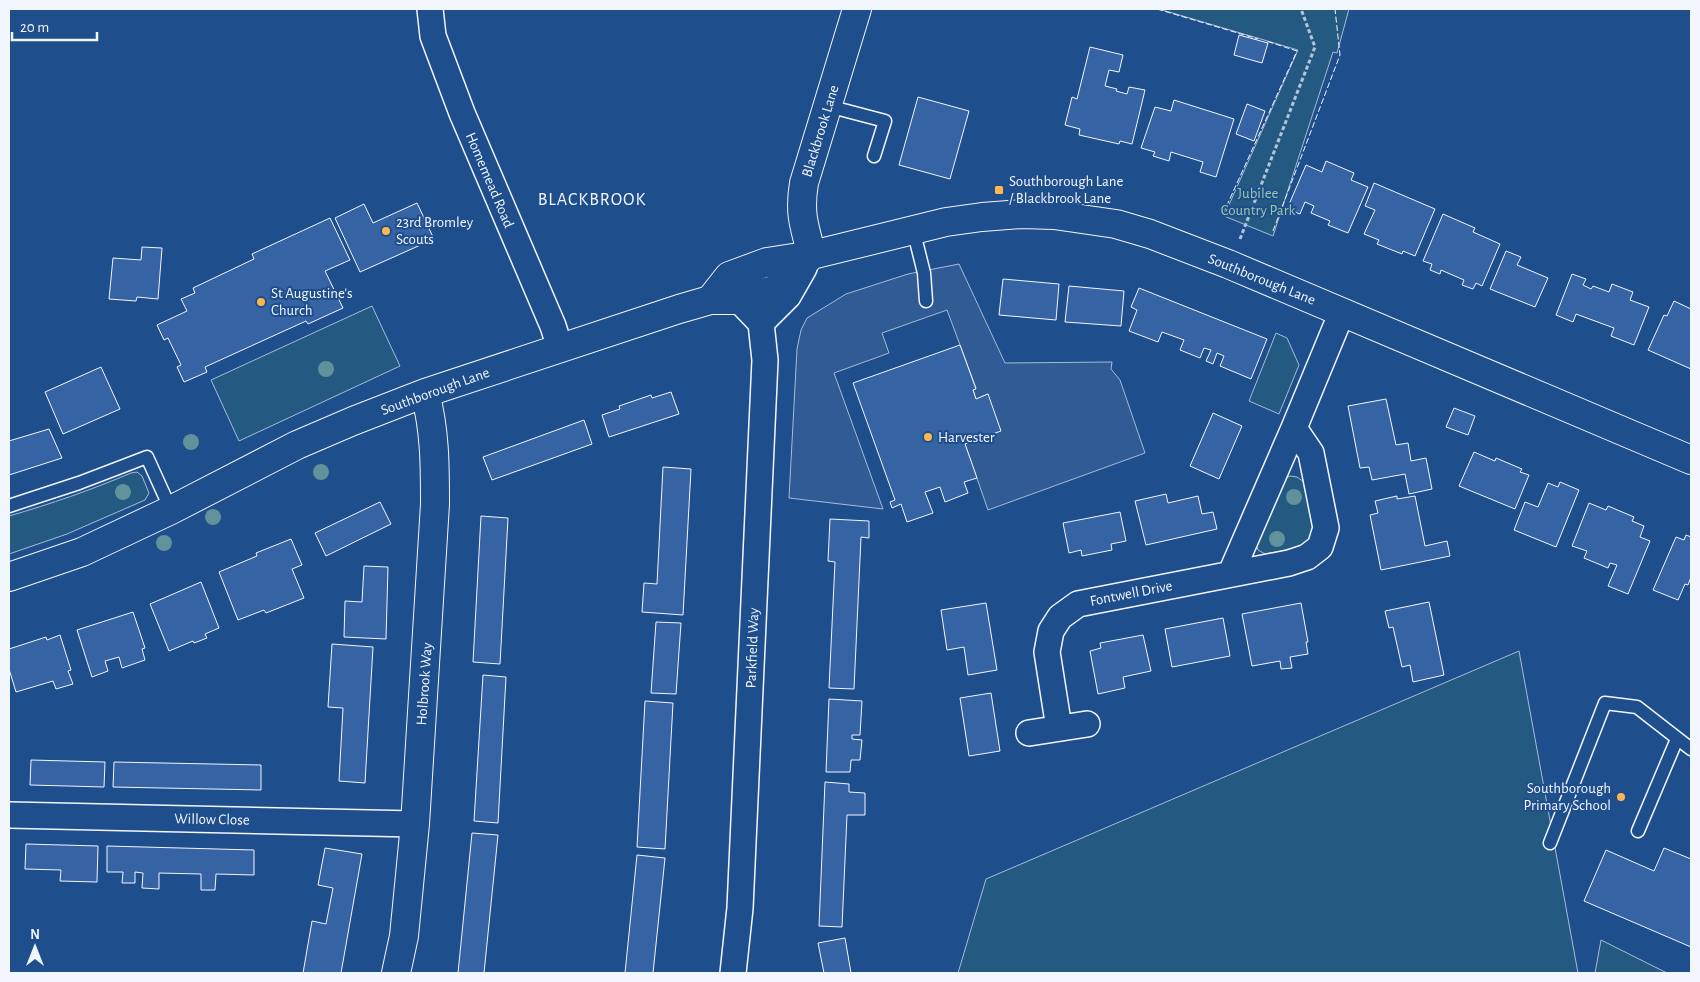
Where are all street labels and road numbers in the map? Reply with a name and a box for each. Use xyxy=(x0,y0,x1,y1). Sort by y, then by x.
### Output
street label: Blackbrook Lane xyxy=(799,83,842,179)
street label: Homemead Road xyxy=(463,130,516,230)
street label: Southborough Lane xyxy=(1206,251,1318,308)
street label: Southborough Lane xyxy=(379,365,492,418)
street label: Fontwell Drive xyxy=(1089,578,1174,609)
street label: Parkfield Way xyxy=(744,607,761,689)
street label: Holbrook Way xyxy=(414,641,435,726)
street label: Willow Close xyxy=(174,811,250,828)

